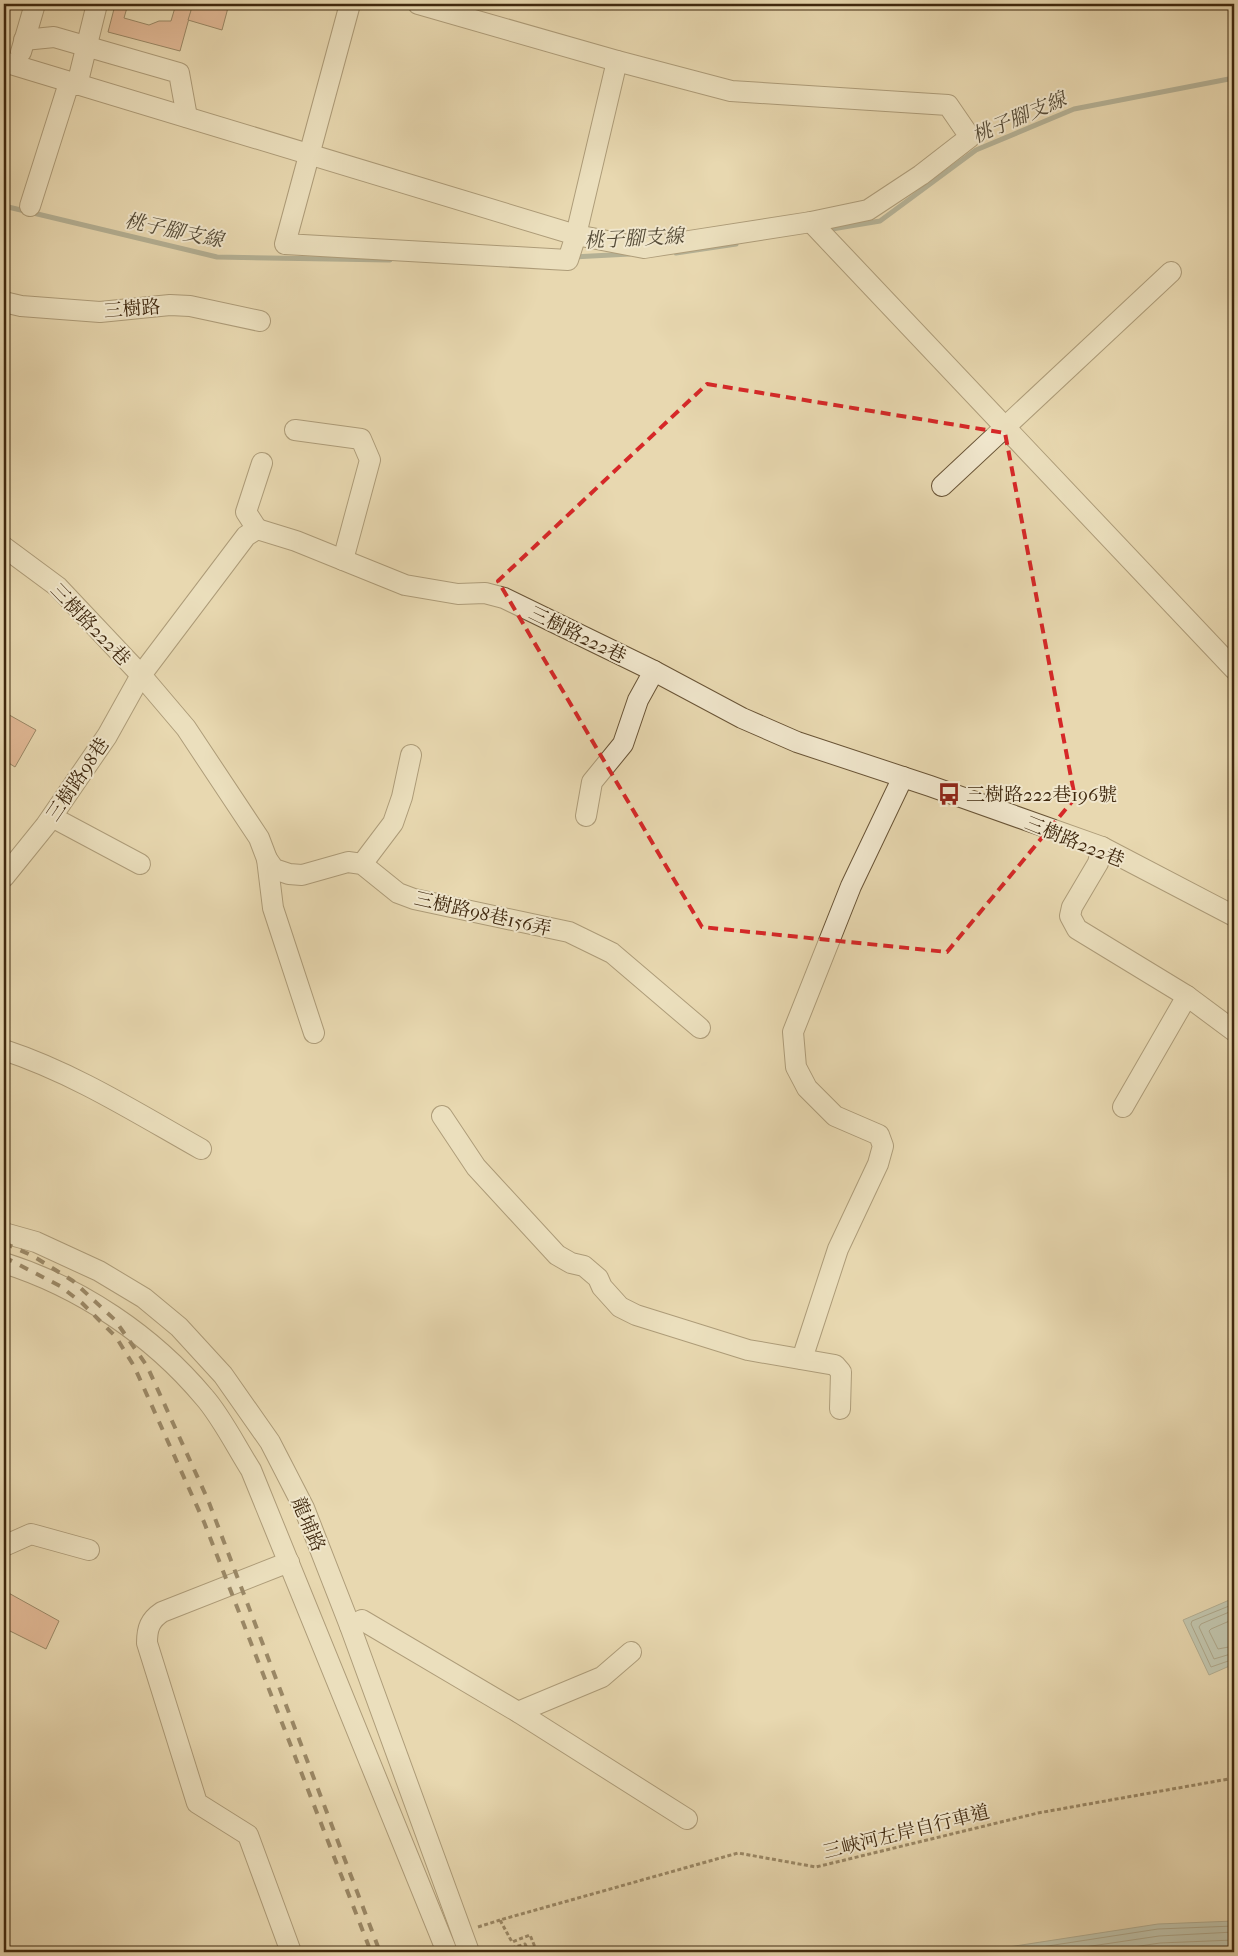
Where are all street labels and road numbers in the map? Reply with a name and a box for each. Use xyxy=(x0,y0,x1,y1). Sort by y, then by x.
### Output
street label: 三樹路 xyxy=(103,296,161,322)
street label: 三樹路222巷 xyxy=(46,579,135,670)
street label: 三樹路222巷 xyxy=(525,602,630,668)
street label: 三樹路98巷 xyxy=(42,734,114,825)
street label: 三樹路222巷 xyxy=(1022,812,1128,872)
street label: 三樹路98巷156弄 xyxy=(412,888,553,940)
street label: 龍埔路 xyxy=(287,1494,329,1555)
street label: 三峽河左岸自行車道 xyxy=(821,1801,992,1863)

